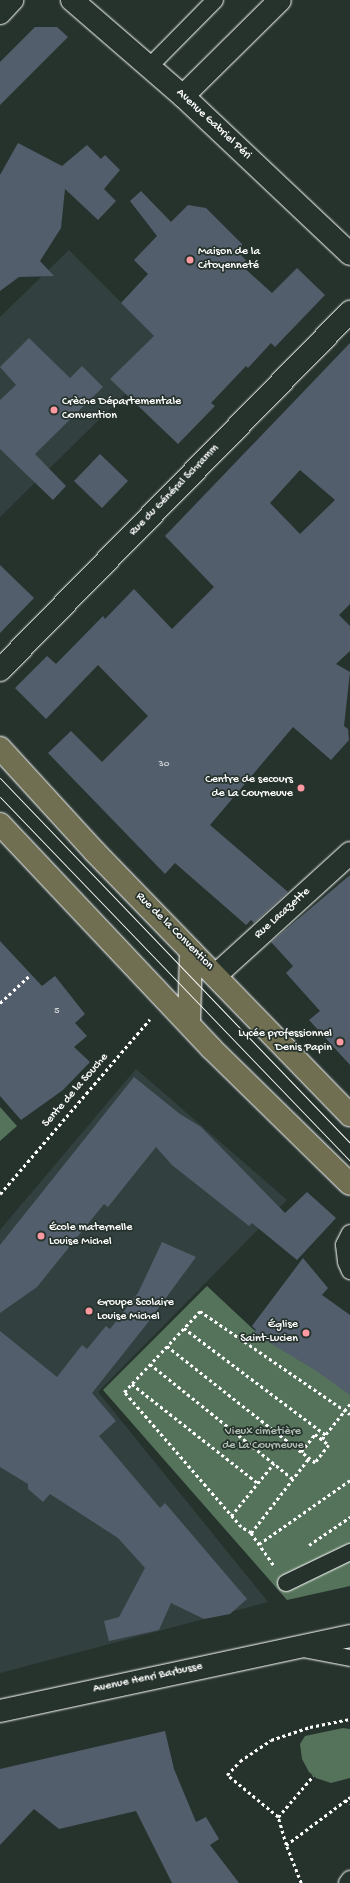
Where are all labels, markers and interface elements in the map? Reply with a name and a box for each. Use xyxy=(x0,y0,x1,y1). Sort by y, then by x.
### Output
street label: Avenue Gabriel Péri xyxy=(172,86,254,164)
place label: Maison de la Citoyenneté xyxy=(198,246,260,274)
marker: Maison de la Citoyenneté xyxy=(185,255,195,265)
place label: Crèche Départementale Convention xyxy=(62,396,181,424)
marker: Crèche Départementale Convention xyxy=(49,405,59,415)
street label: Rue du Général Schramm xyxy=(127,442,223,540)
house number: 30 xyxy=(159,759,169,771)
place label: Centre de secours de La Courneuve xyxy=(205,774,293,802)
marker: Centre de secours de La Courneuve xyxy=(296,783,306,793)
street label: Rue Lacazette xyxy=(252,885,314,943)
street label: Rue de la Convention xyxy=(132,890,216,974)
house number: 5 xyxy=(54,1006,60,1018)
place label: Lycée professionnel Denis Papin xyxy=(238,1028,332,1056)
marker: Lycée professionnel Denis Papin xyxy=(335,1037,345,1047)
street label: Sente de la Souche xyxy=(40,1051,112,1131)
place label: École maternelle Louise Michel xyxy=(49,1222,132,1250)
marker: École maternelle Louise Michel xyxy=(36,1231,46,1241)
place label: Groupe Scolaire Louise Michel xyxy=(97,1297,174,1325)
marker: Groupe Scolaire Louise Michel xyxy=(84,1306,94,1316)
place label: Église Saint-Lucien xyxy=(240,1319,298,1347)
marker: Église Saint-Lucien xyxy=(301,1328,311,1338)
park label: Vieux cimetière de La Courneuve xyxy=(222,1426,304,1454)
street label: Avenue Henri Barbusse xyxy=(92,1660,204,1698)

